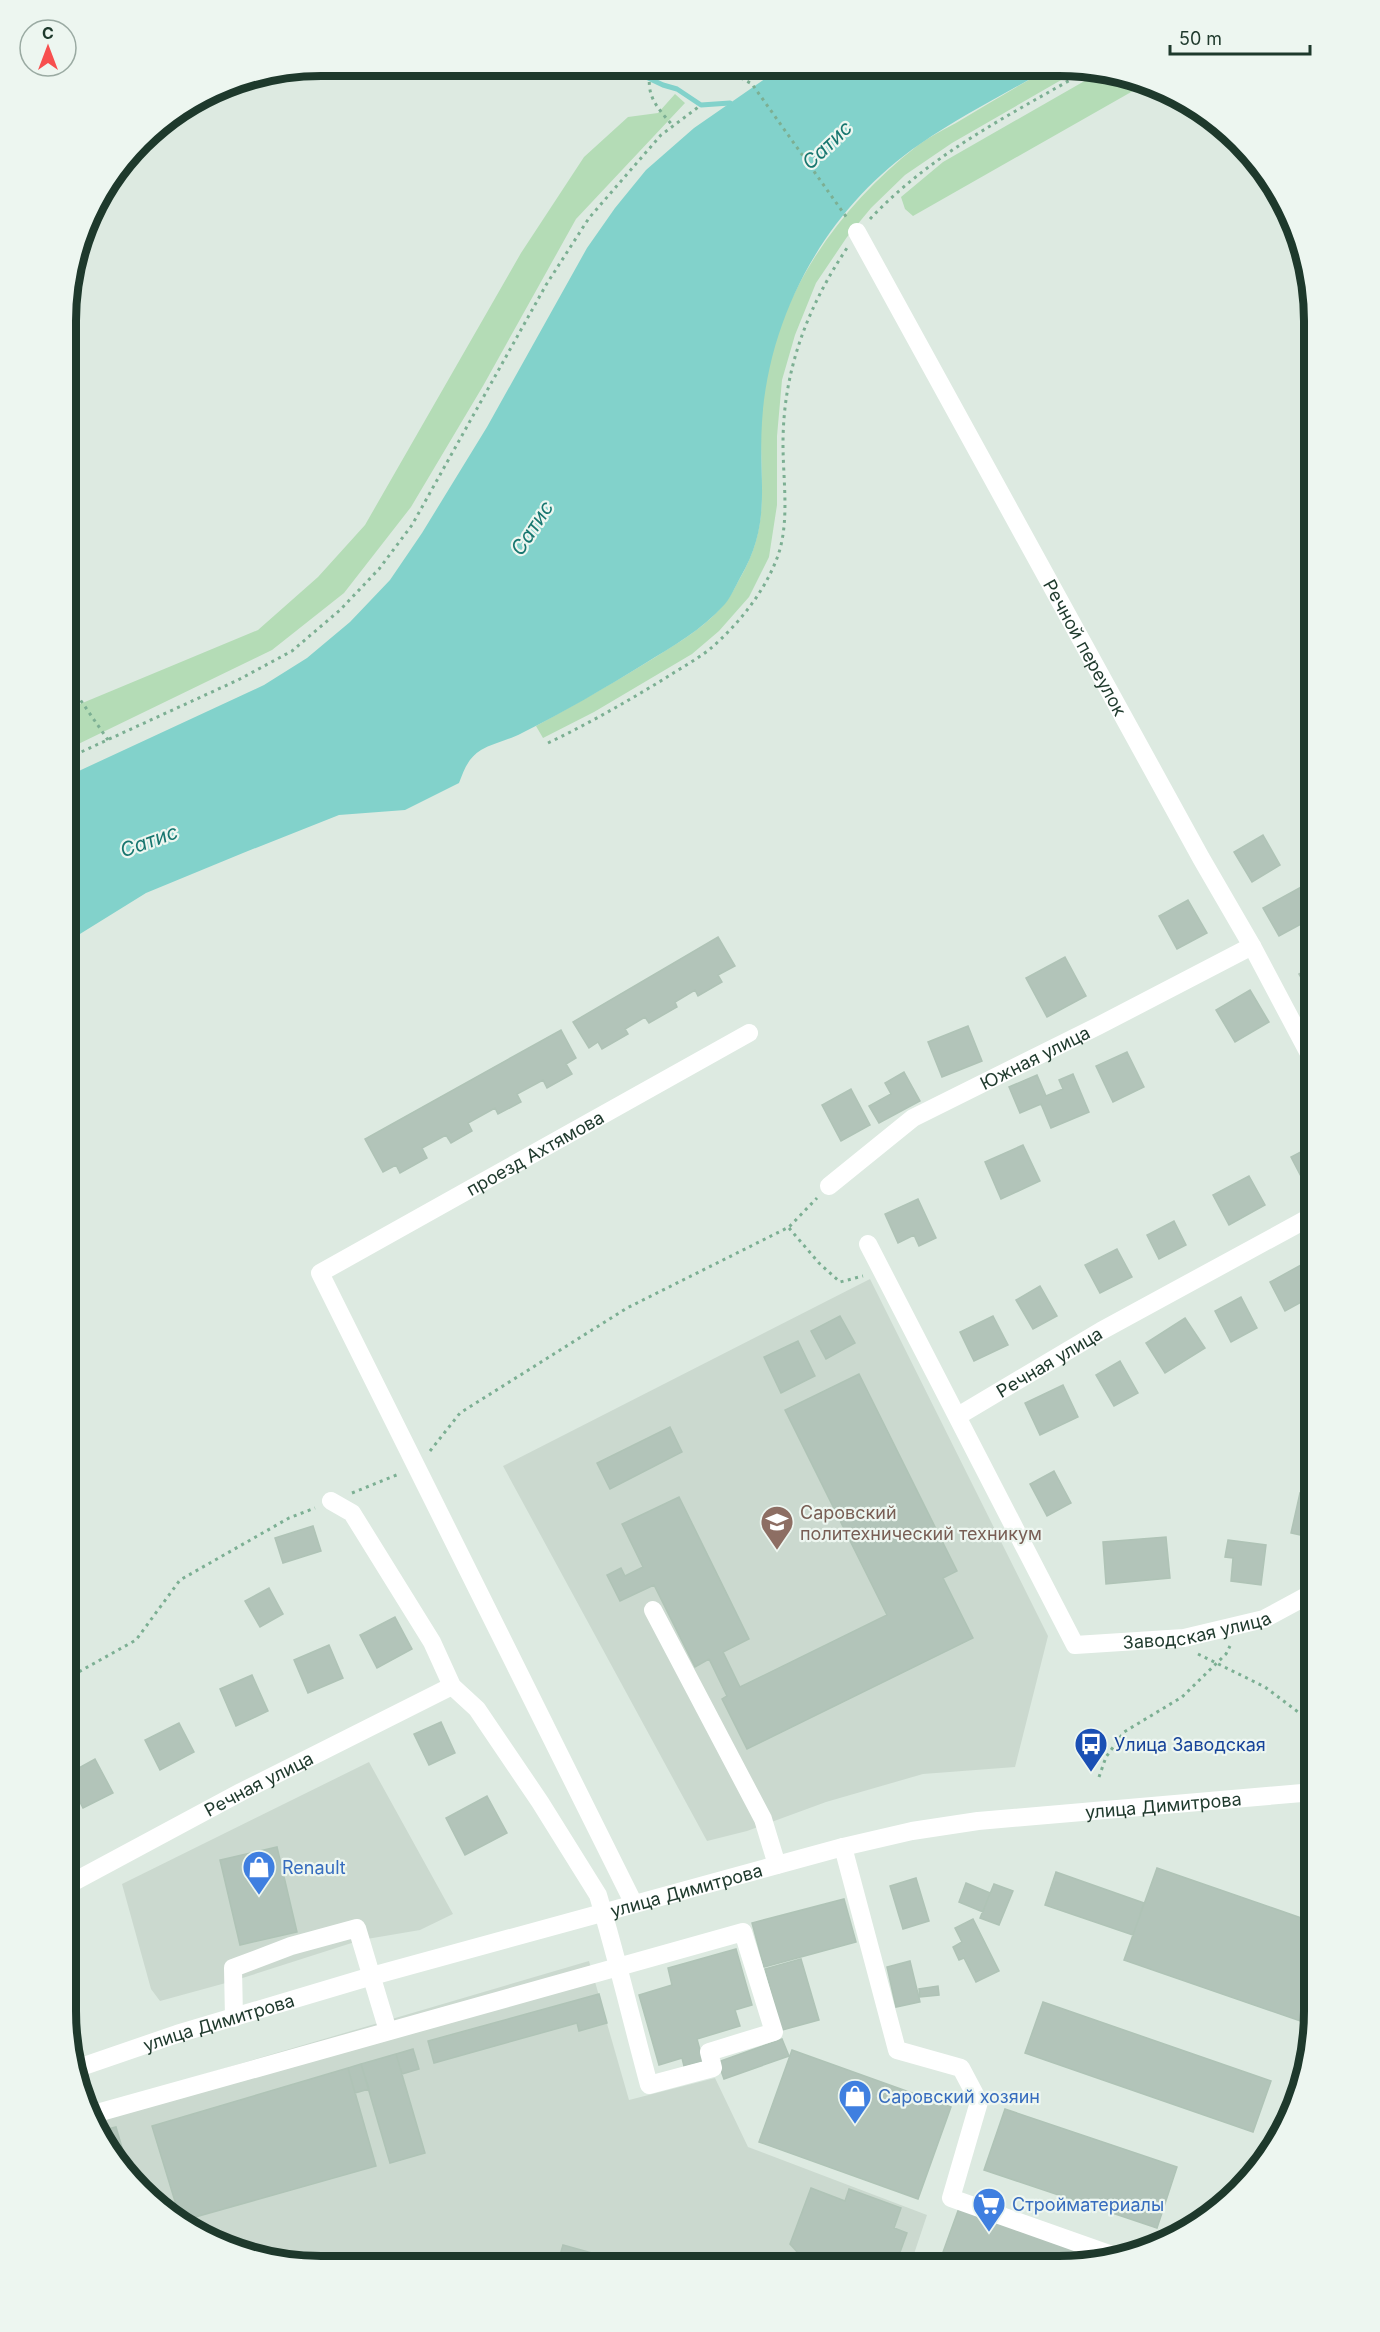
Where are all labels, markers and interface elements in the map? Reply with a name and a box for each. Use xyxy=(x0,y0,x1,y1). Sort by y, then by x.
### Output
north arrow xyxy=(18,18,78,78)
scale bar xyxy=(1170,18,1310,56)
text: С xyxy=(42,23,54,43)
text: 50 m xyxy=(1179,28,1222,49)
water label: Сатис xyxy=(797,116,857,174)
water label: Сатис xyxy=(506,496,558,560)
street label: Речной переулок xyxy=(1039,576,1131,719)
water label: Сатис xyxy=(117,819,181,863)
street label: Южная улица xyxy=(976,1021,1093,1094)
street label: проезд Ахтямова xyxy=(462,1106,607,1200)
street label: Речная улица xyxy=(992,1322,1106,1401)
place label: Саровский политехнический техникум xyxy=(800,1502,1042,1544)
school or university icon: Саровский политехнический техникум xyxy=(759,1504,795,1551)
street label: Заводская улица xyxy=(1122,1607,1274,1652)
bus stop icon: Улица Заводская xyxy=(1073,1726,1109,1773)
place label: Улица Заводская xyxy=(1114,1734,1266,1755)
street label: Речная улица xyxy=(200,1747,316,1820)
street label: улица Димитрова xyxy=(1084,1788,1242,1822)
shop icon: Renault xyxy=(241,1849,277,1896)
place label: Renault xyxy=(282,1857,346,1878)
street label: улица Димитрова xyxy=(608,1859,765,1921)
street label: улица Димитрова xyxy=(140,1989,297,2055)
shop icon: Саровский хозяин xyxy=(837,2078,873,2125)
place label: Саровский хозяин xyxy=(878,2086,1040,2107)
supermarket icon: Стройматериалы xyxy=(971,2186,1007,2233)
place label: Стройматериалы xyxy=(1012,2194,1164,2215)

